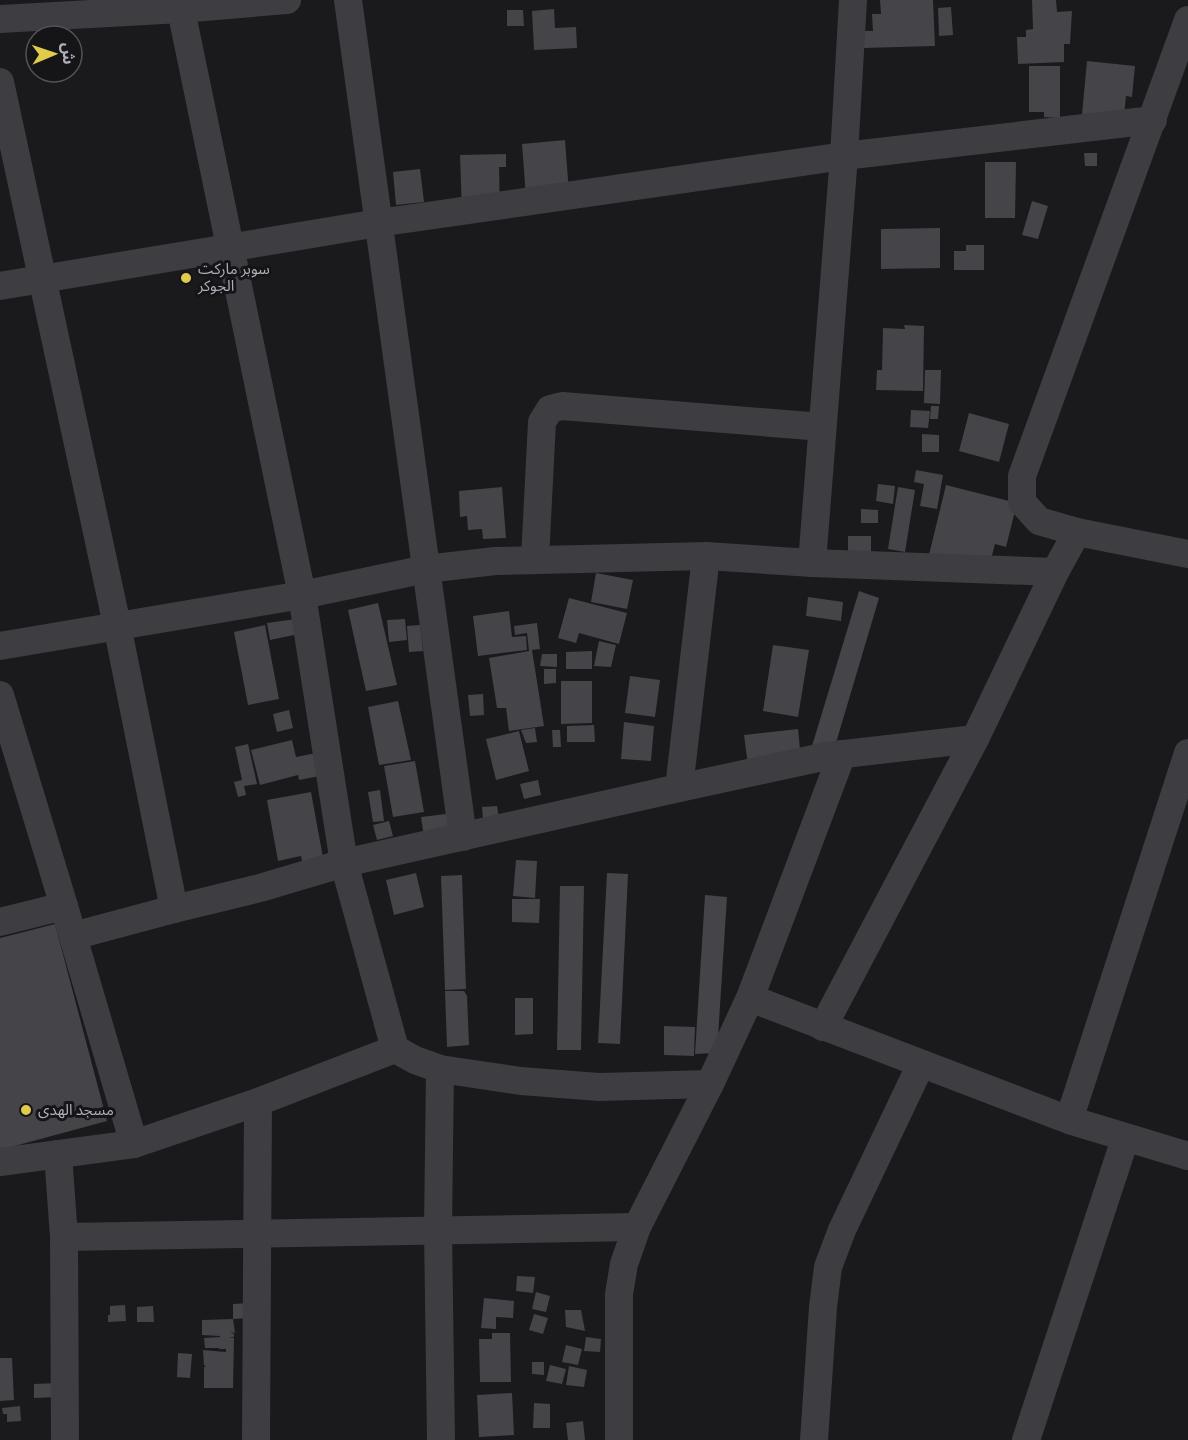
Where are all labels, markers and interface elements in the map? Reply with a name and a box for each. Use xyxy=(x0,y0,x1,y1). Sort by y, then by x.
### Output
north arrow xyxy=(24,24,84,84)
text: ش xyxy=(59,42,79,65)
place label: سوبر ماركت الجوكر xyxy=(197,259,270,295)
marker: سوبر ماركت الجوكر xyxy=(179,271,193,285)
place label: مسجد الهدى xyxy=(38,1100,114,1119)
marker: مسجد الهدى xyxy=(19,1103,33,1117)

